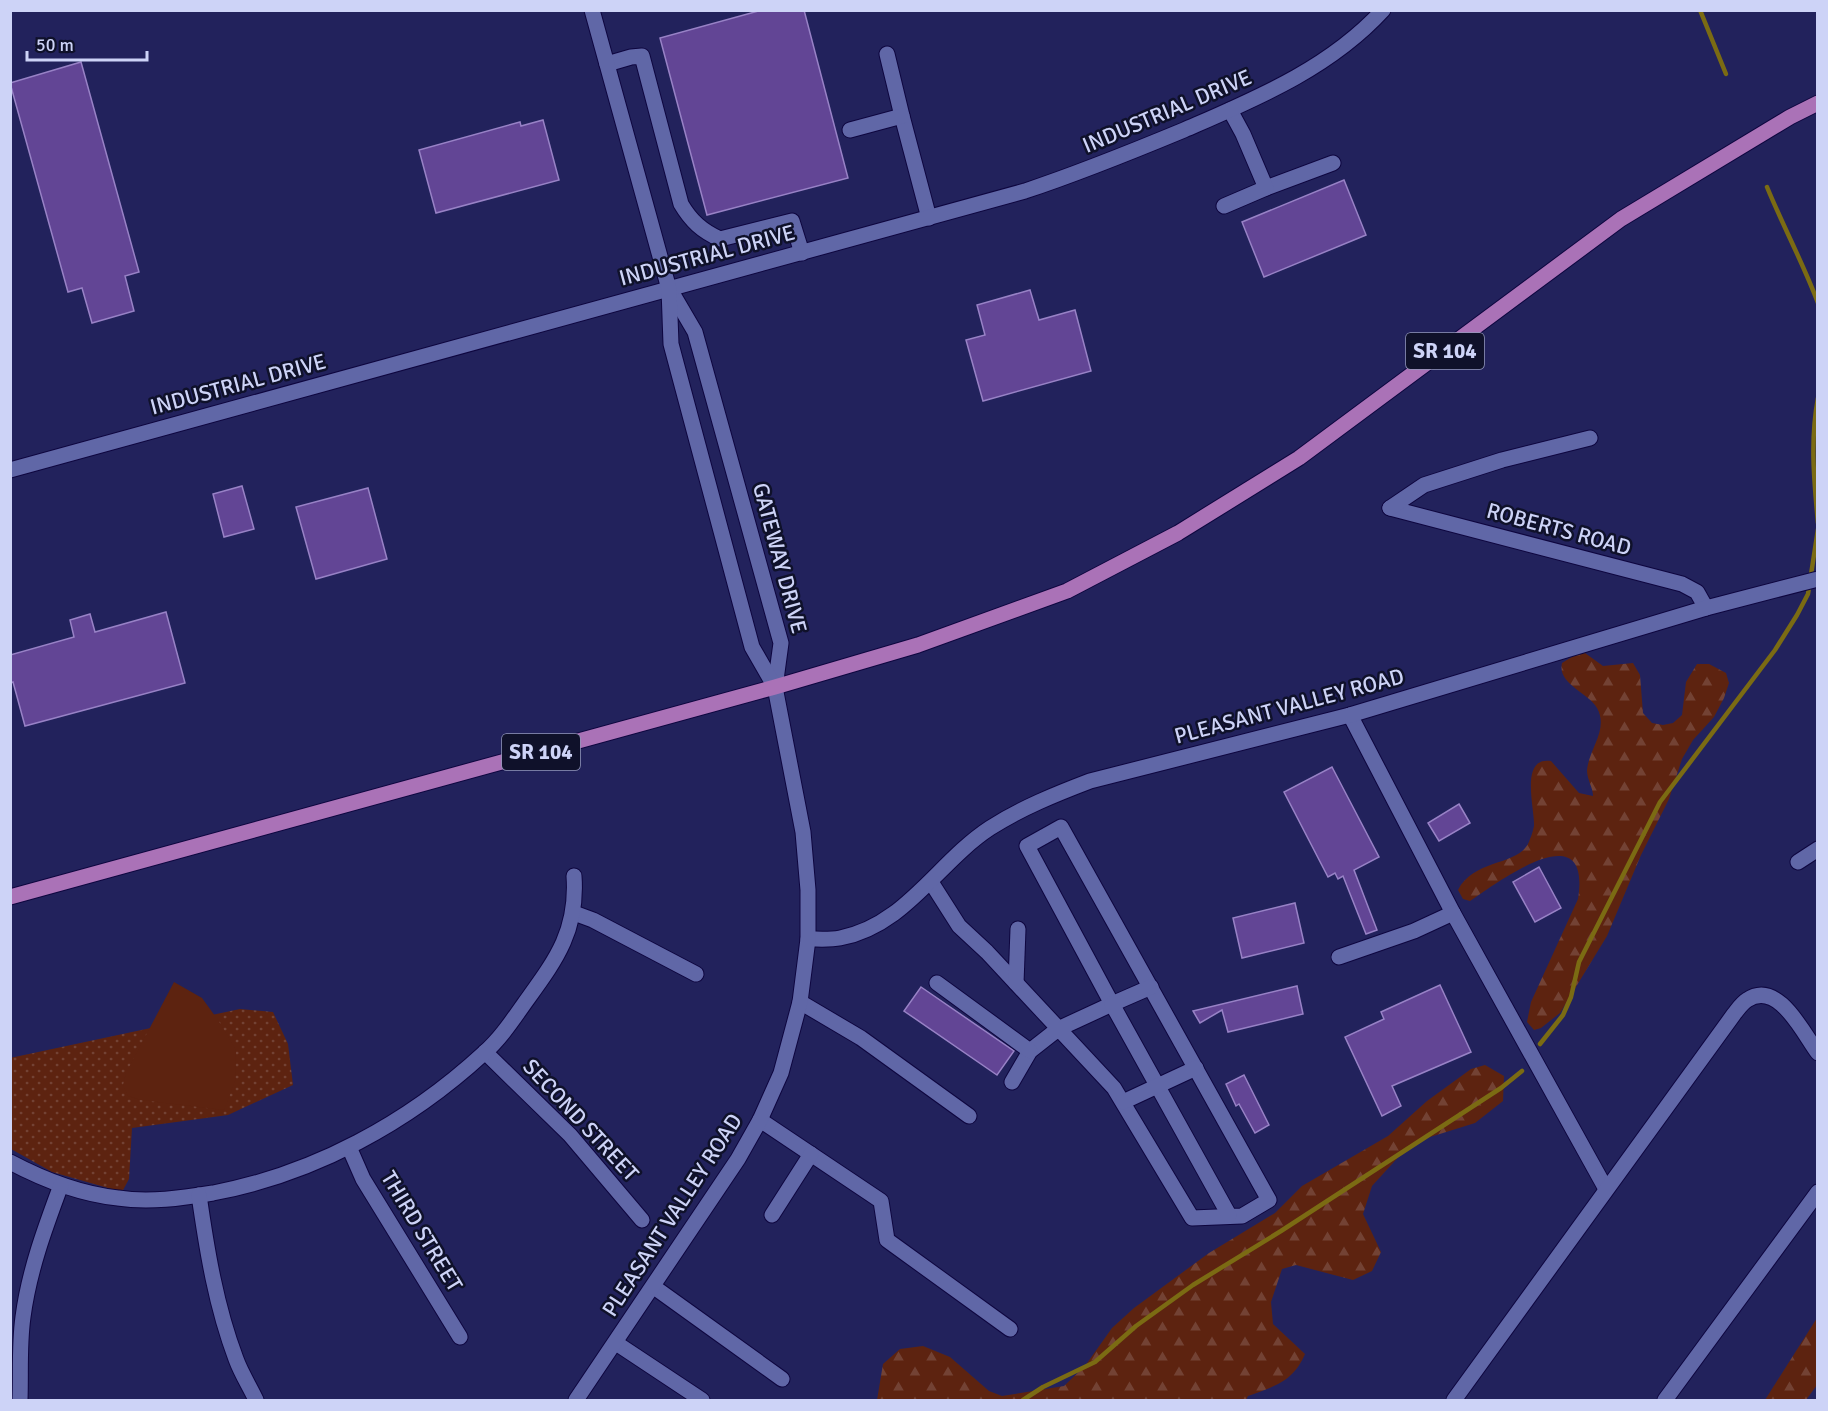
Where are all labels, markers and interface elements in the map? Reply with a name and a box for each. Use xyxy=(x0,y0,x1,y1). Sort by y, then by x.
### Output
scale bar xyxy=(27,24,147,62)
text: 50 m xyxy=(36,34,74,56)
street label: INDUSTRIAL DRIVE xyxy=(1078,63,1256,159)
street label: INDUSTRIAL DRIVE xyxy=(616,219,798,291)
road number: SR 104 xyxy=(1406,333,1484,369)
street label: INDUSTRIAL DRIVE xyxy=(147,348,329,420)
street label: GATEWAY DRIVE xyxy=(747,480,813,636)
street label: ROBERTS ROAD xyxy=(1484,497,1634,561)
street label: PLEASANT VALLEY ROAD xyxy=(1171,662,1407,750)
road number: SR 104 xyxy=(502,734,580,770)
street label: SECOND STREET xyxy=(517,1053,645,1187)
street label: PLEASANT VALLEY ROAD xyxy=(596,1108,748,1322)
street label: THIRD STREET xyxy=(375,1166,469,1296)

